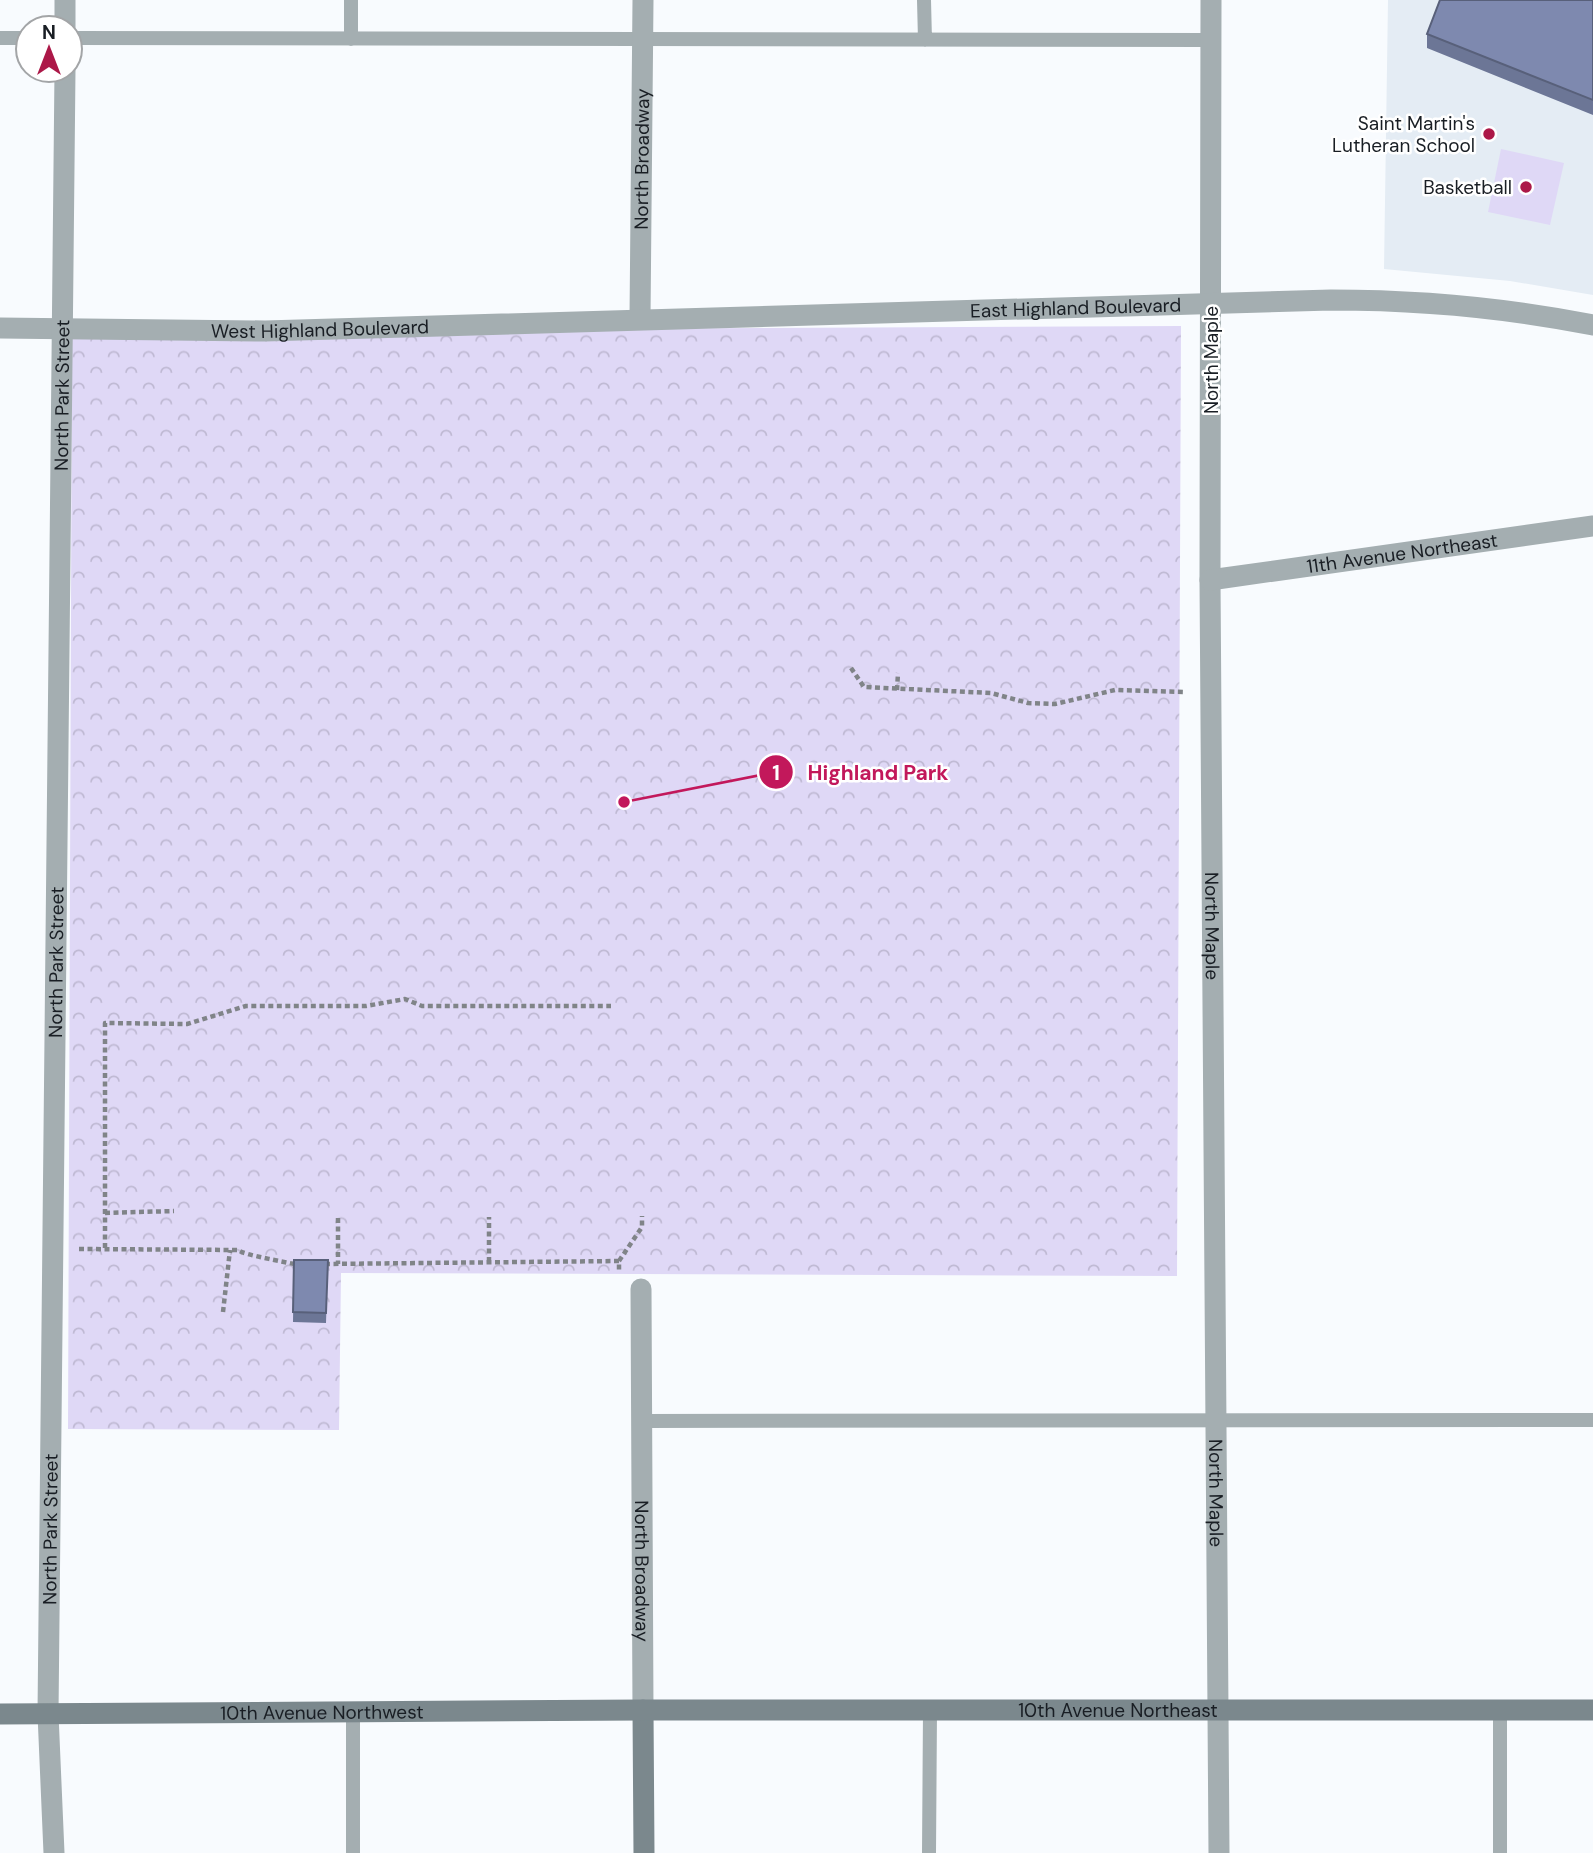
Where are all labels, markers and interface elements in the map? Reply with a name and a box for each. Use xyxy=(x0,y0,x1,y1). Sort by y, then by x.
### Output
north arrow xyxy=(14,14,84,84)
text: N xyxy=(42,20,56,45)
street label: North Broadway xyxy=(629,88,655,230)
place label: Saint Martin's Lutheran School xyxy=(1332,111,1475,158)
marker: Saint Martin's Lutheran School xyxy=(1481,126,1497,142)
place label: Basketball xyxy=(1423,175,1512,200)
marker: Basketball xyxy=(1518,179,1534,195)
street label: East Highland Boulevard xyxy=(970,292,1182,323)
street label: North Maple xyxy=(1199,306,1224,414)
street label: West Highland Boulevard xyxy=(211,314,429,344)
street label: North Park Street xyxy=(49,319,75,471)
street label: 11th Avenue Northeast xyxy=(1305,528,1499,579)
callout: Highland Park xyxy=(759,751,963,793)
text: 1 xyxy=(772,759,780,787)
text: Highland Park xyxy=(807,759,949,787)
street label: North Maple xyxy=(1199,872,1225,980)
street label: North Park Street xyxy=(43,886,70,1038)
street label: North Maple xyxy=(1203,1439,1229,1547)
street label: North Park Street xyxy=(37,1453,64,1605)
street label: North Broadway xyxy=(629,1500,655,1642)
street label: 10th Avenue Northeast xyxy=(1018,1698,1218,1723)
street label: 10th Avenue Northwest xyxy=(220,1699,424,1726)

